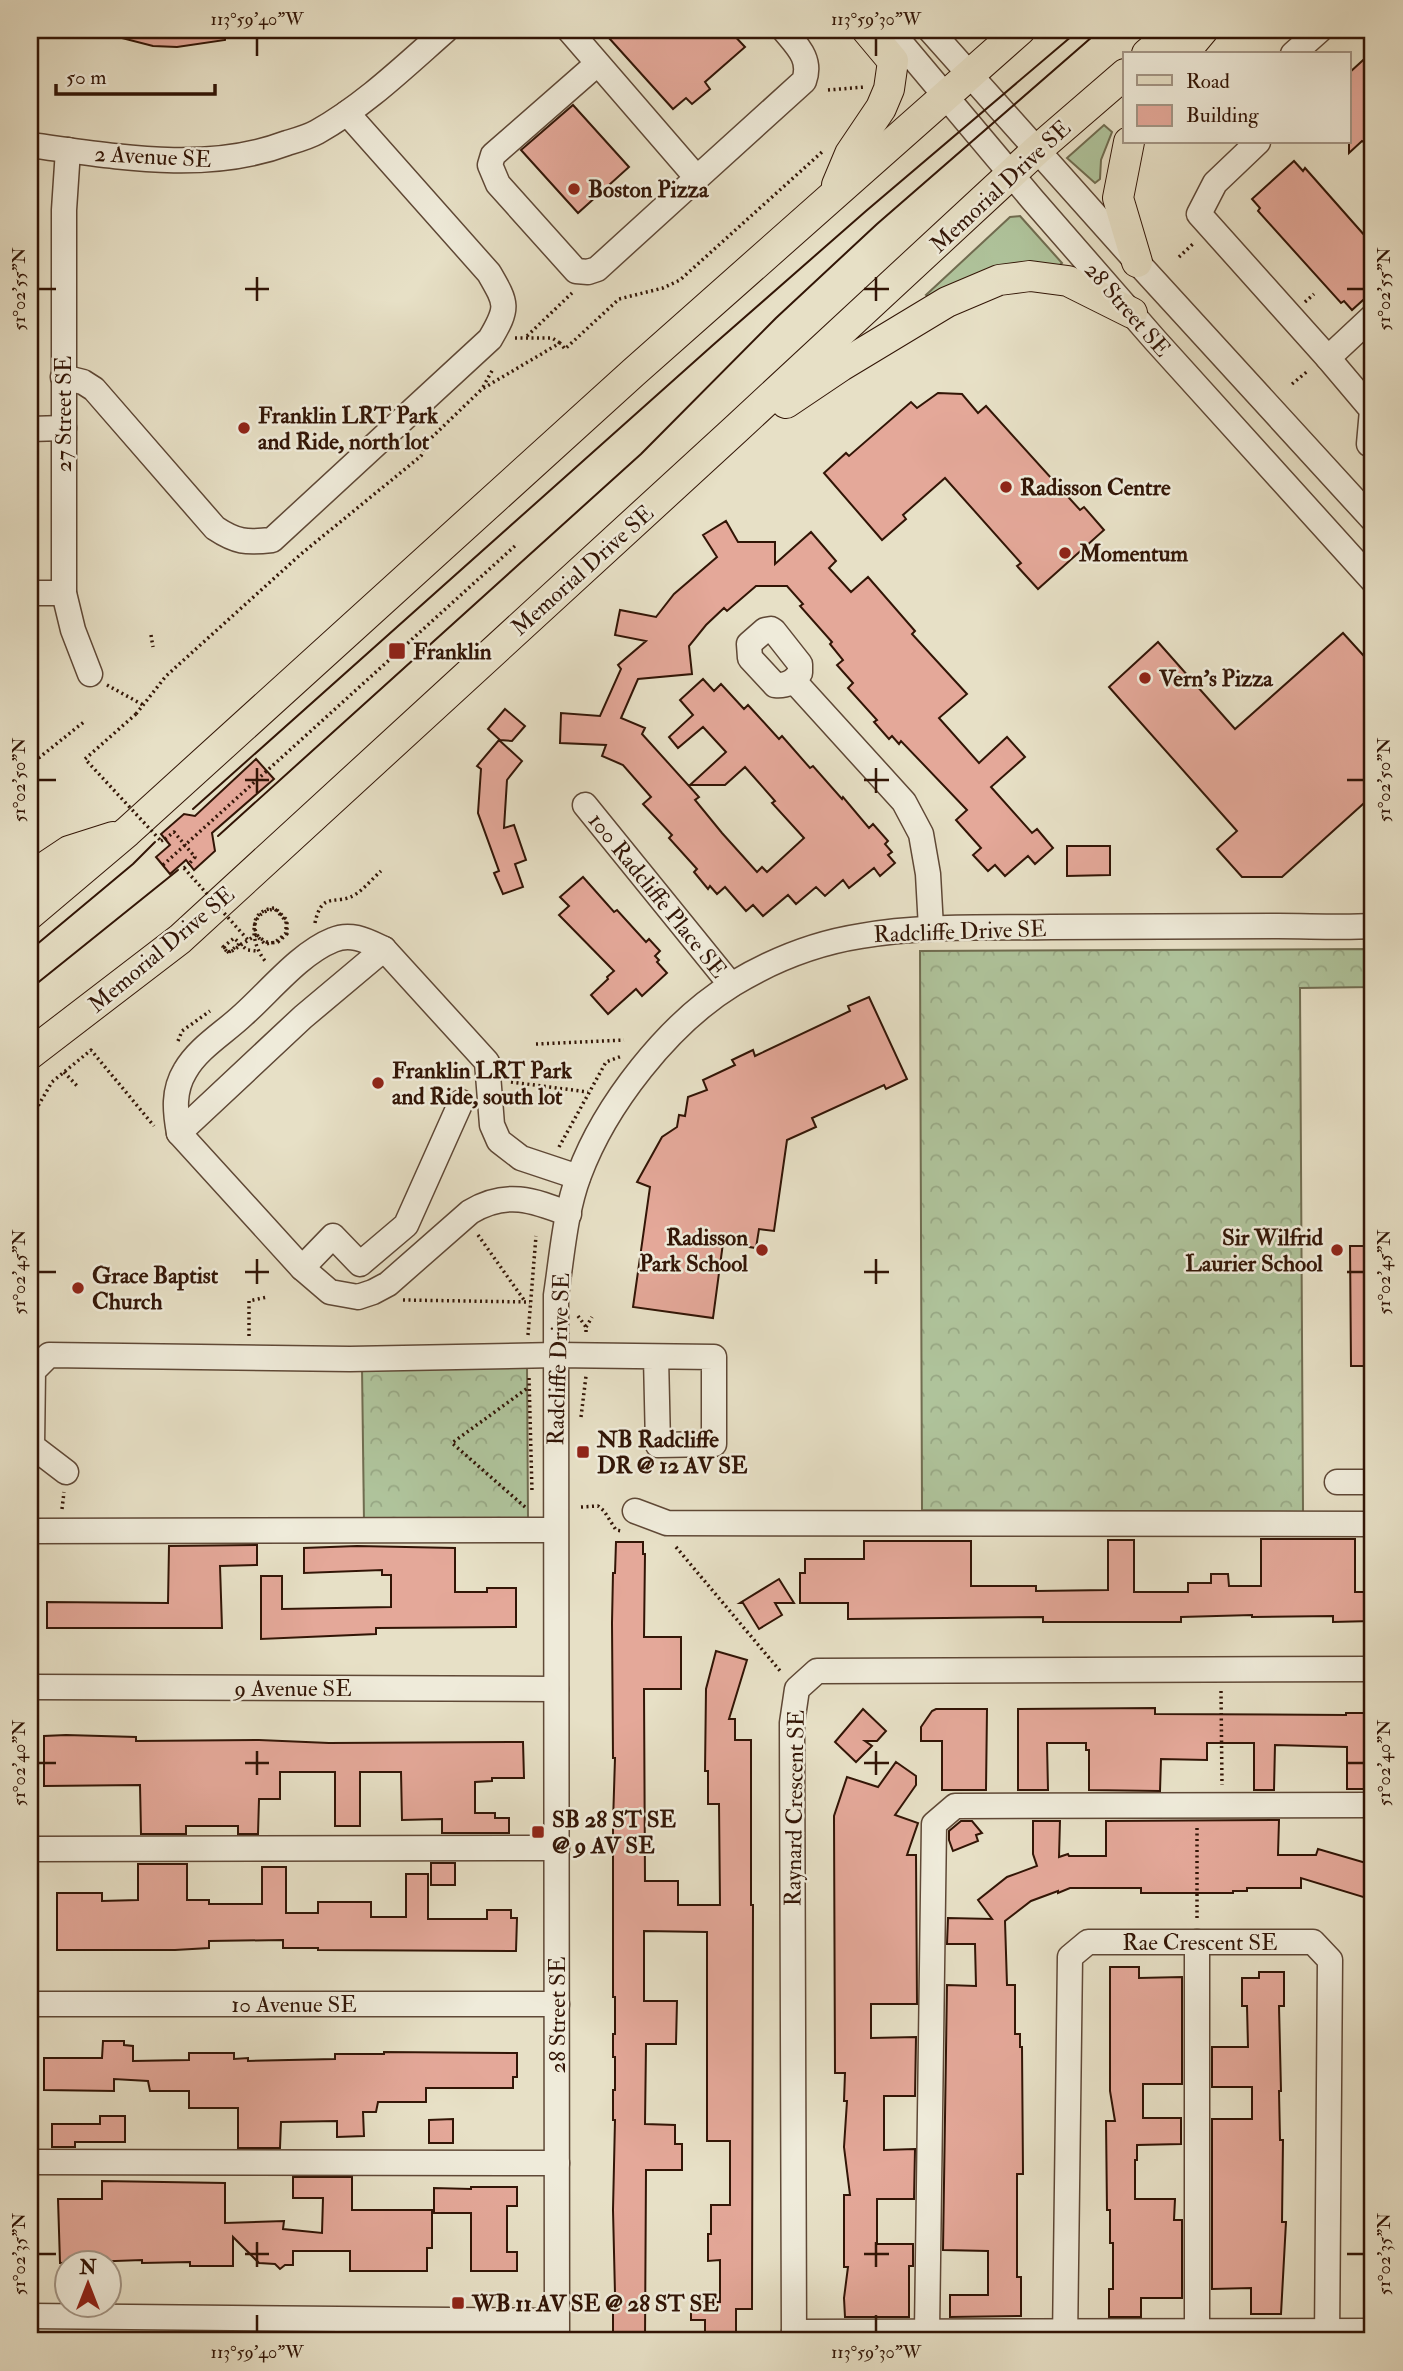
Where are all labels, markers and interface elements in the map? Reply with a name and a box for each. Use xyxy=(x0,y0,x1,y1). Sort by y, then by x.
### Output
text: 113°59'40"W xyxy=(211,8,304,31)
text: 113°59'30"W xyxy=(831,8,922,31)
scale bar xyxy=(56,52,215,96)
legend xyxy=(1123,52,1350,144)
text: 50 m xyxy=(66,64,107,91)
text: Road xyxy=(1186,68,1231,95)
text: Building xyxy=(1186,102,1259,129)
street label: Memorial Drive SE xyxy=(924,114,1077,259)
street label: 2 Avenue SE xyxy=(94,139,212,174)
place label: Boston Pizza xyxy=(588,175,710,204)
marker: Boston Pizza xyxy=(566,181,582,197)
text: 51°02'55"N xyxy=(8,247,31,331)
text: 51°02'55"N xyxy=(1373,247,1396,331)
street label: 28 Street SE xyxy=(1078,256,1177,363)
street label: 27 Street SE xyxy=(49,356,78,472)
place label: Franklin LRT Park and Ride, north lot xyxy=(258,401,439,456)
marker: Franklin LRT Park and Ride, north lot xyxy=(236,420,252,436)
place label: Radisson Centre xyxy=(1020,473,1171,502)
marker: Radisson Centre xyxy=(998,479,1014,495)
street label: Memorial Drive SE xyxy=(505,499,660,642)
place label: Momentum xyxy=(1078,539,1188,568)
marker: Momentum xyxy=(1057,545,1073,561)
place label: Franklin xyxy=(413,637,492,666)
marker: Franklin xyxy=(387,641,407,661)
place label: Vern's Pizza xyxy=(1158,664,1274,693)
marker: Vern's Pizza xyxy=(1137,670,1153,686)
text: 51°02'50"N xyxy=(8,738,31,822)
text: 51°02'50"N xyxy=(1373,738,1396,822)
street label: 100 Radcliffe Place SE xyxy=(582,807,733,984)
street label: Memorial Drive SE xyxy=(82,880,240,1019)
street label: Radcliffe Drive SE xyxy=(873,914,1047,949)
place label: Franklin LRT Park and Ride, south lot xyxy=(392,1056,573,1111)
marker: Franklin LRT Park and Ride, south lot xyxy=(370,1075,386,1091)
place label: Radisson Park School xyxy=(639,1223,749,1278)
place label: Sir Wilfrid Laurier School xyxy=(1185,1223,1324,1278)
text: 51°02'45"N xyxy=(8,1229,31,1315)
text: 51°02'45"N xyxy=(1373,1229,1396,1315)
marker: Radisson Park School xyxy=(754,1242,770,1258)
marker: Sir Wilfrid Laurier School xyxy=(1329,1242,1345,1258)
place label: Grace Baptist Church xyxy=(92,1261,219,1316)
street label: Radcliffe Drive SE xyxy=(541,1272,576,1446)
marker: Grace Baptist Church xyxy=(70,1280,86,1296)
place label: NB Radcliffe DR @ 12 AV SE xyxy=(596,1425,748,1480)
marker: NB Radcliffe DR @ 12 AV SE xyxy=(575,1444,591,1460)
street label: 9 Avenue SE xyxy=(232,1674,352,1703)
street label: Raynard Crescent SE xyxy=(778,1709,811,1907)
text: 51°02'40"N xyxy=(8,1720,31,1806)
text: 51°02'40"N xyxy=(1373,1720,1396,1806)
place label: SB 28 ST SE @ 9 AV SE xyxy=(552,1805,676,1860)
marker: SB 28 ST SE @ 9 AV SE xyxy=(530,1824,546,1840)
street label: Rae Crescent SE xyxy=(1122,1928,1278,1957)
street label: 28 Street SE xyxy=(543,1957,572,2073)
street label: 10 Avenue SE xyxy=(231,1990,357,2019)
text: 51°02'35"N xyxy=(8,2213,31,2295)
text: 51°02'35"N xyxy=(1373,2213,1396,2295)
north arrow xyxy=(52,2248,122,2318)
text: N xyxy=(78,2256,97,2280)
place label: WB 11 AV SE @ 28 ST SE xyxy=(471,2289,719,2318)
marker: WB 11 AV SE @ 28 ST SE xyxy=(450,2295,466,2311)
text: 113°59'40"W xyxy=(211,2341,304,2364)
text: 113°59'30"W xyxy=(831,2341,922,2364)

